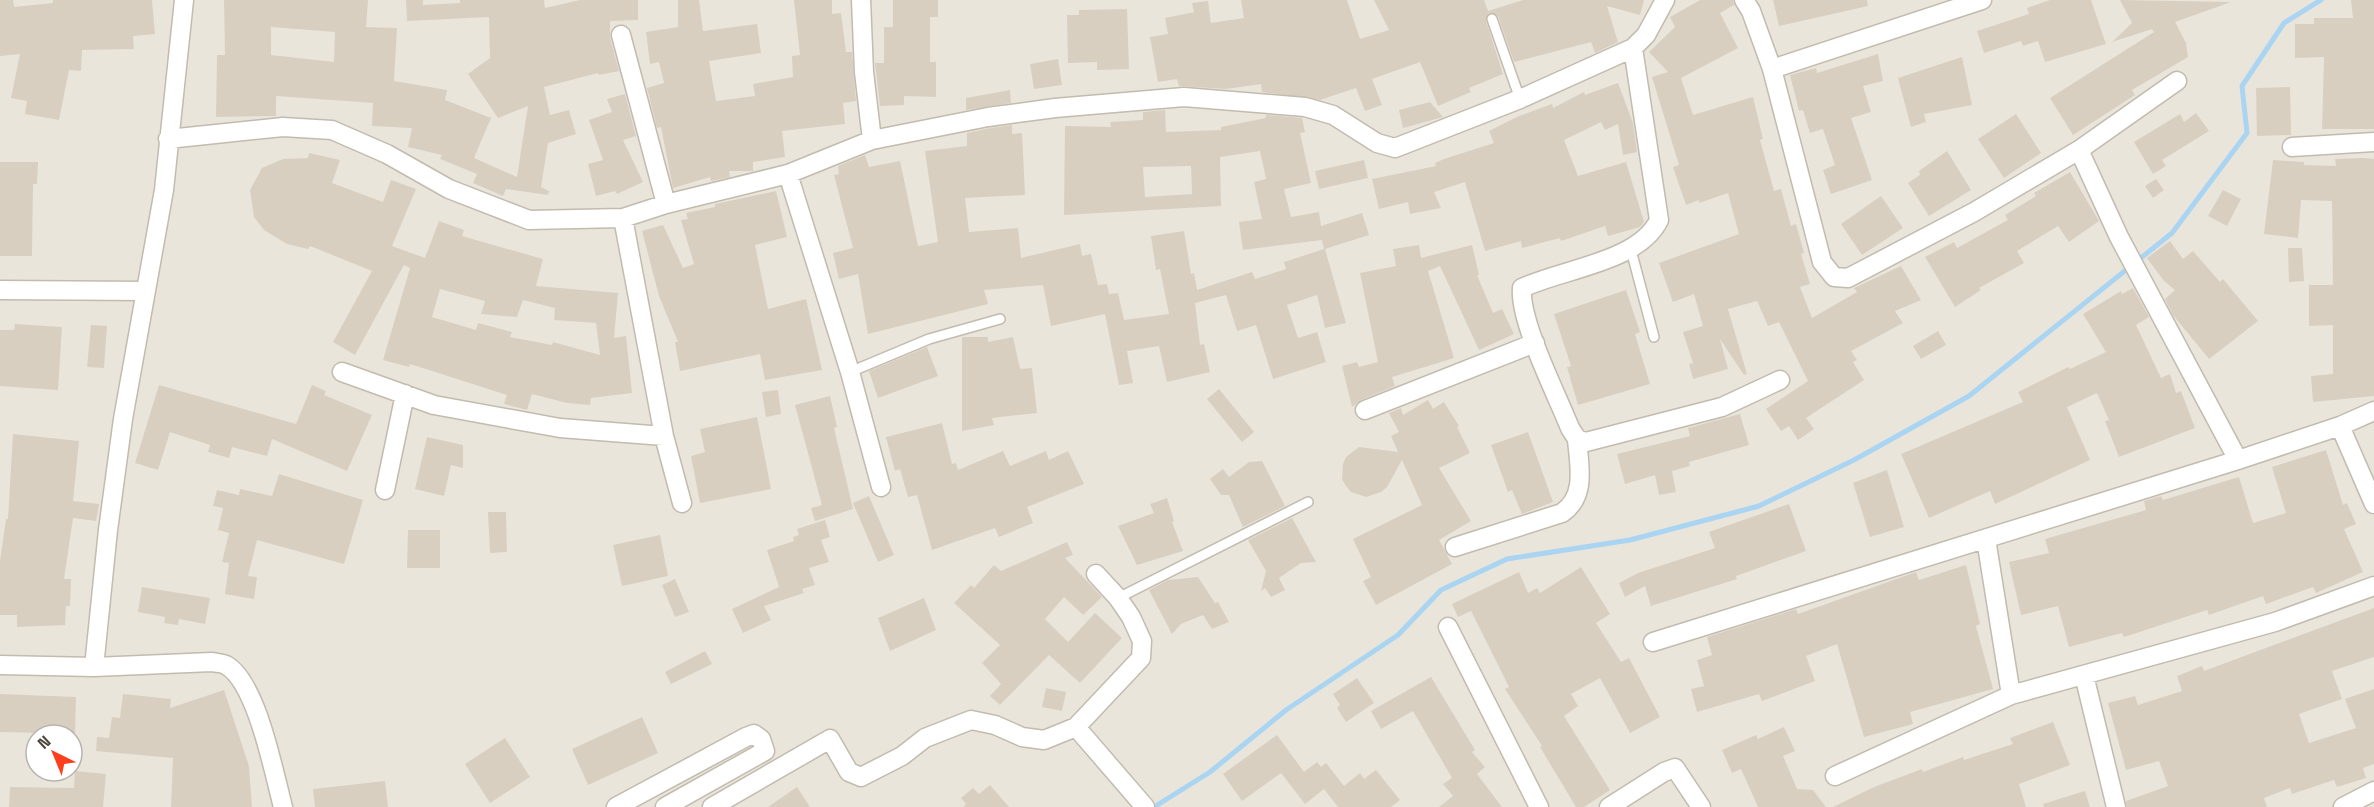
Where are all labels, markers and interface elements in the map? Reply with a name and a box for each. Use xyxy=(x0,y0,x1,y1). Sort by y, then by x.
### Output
north arrow xyxy=(24,723,84,783)
text: N xyxy=(33,731,55,754)

